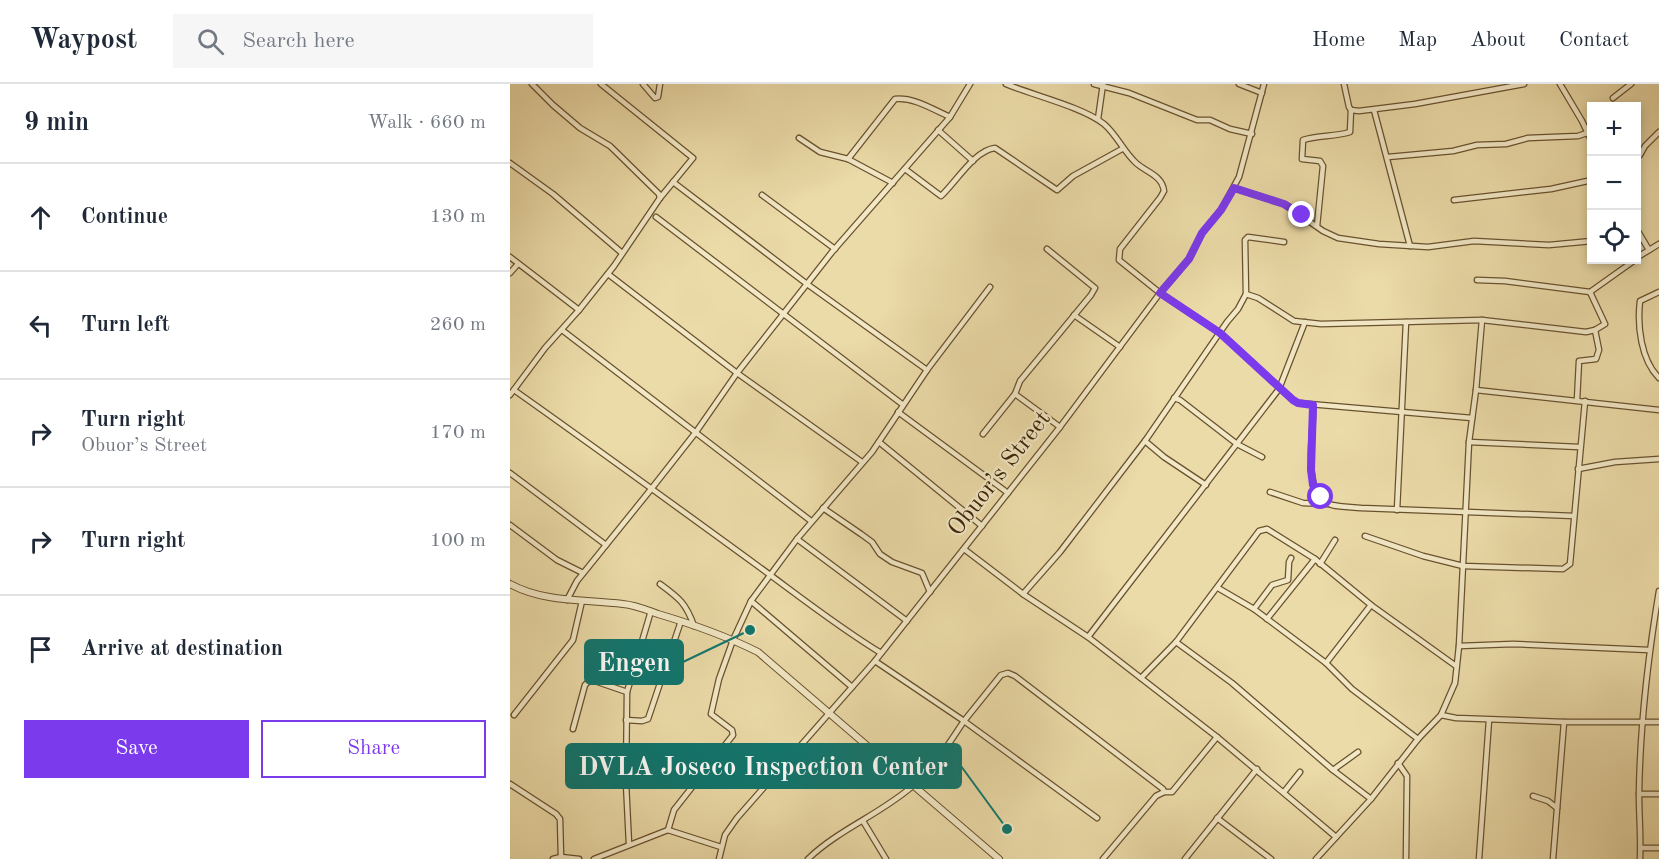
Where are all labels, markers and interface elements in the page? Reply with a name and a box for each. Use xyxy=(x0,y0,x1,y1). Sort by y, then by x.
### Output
search box xyxy=(173,14,593,68)
icon: search xyxy=(194,25,227,58)
text: Waypost xyxy=(30,27,137,55)
text: Search here xyxy=(242,30,355,52)
text: Home xyxy=(1312,30,1365,51)
text: Map xyxy=(1398,30,1437,51)
text: About xyxy=(1470,30,1526,51)
text: Contact xyxy=(1559,30,1629,51)
map controls xyxy=(1587,102,1641,264)
button: + xyxy=(1587,102,1641,156)
text: 9 min xyxy=(24,110,89,136)
text: Walk · 660 m xyxy=(367,113,486,133)
button: − xyxy=(1587,156,1641,210)
icon: ahead xyxy=(24,201,57,234)
route end xyxy=(1288,201,1314,227)
text: Continue xyxy=(81,206,168,228)
text: 130 m xyxy=(430,207,486,227)
button: locate xyxy=(1587,210,1641,264)
icon: left xyxy=(24,309,57,342)
text: Turn left xyxy=(81,314,170,336)
text: 260 m xyxy=(430,315,486,335)
street label: Obuor’s Street xyxy=(944,407,1056,541)
text: Turn right xyxy=(81,409,185,431)
icon: right xyxy=(24,417,57,450)
text: 170 m xyxy=(430,423,486,443)
text: Obuor’s Street xyxy=(81,436,207,456)
route start xyxy=(1307,483,1333,509)
icon: right xyxy=(24,525,57,558)
text: Turn right xyxy=(81,530,185,552)
text: 100 m xyxy=(430,531,486,551)
icon: arrive xyxy=(24,633,57,666)
text: Arrive at destination xyxy=(81,638,283,660)
callout: Engen xyxy=(585,640,683,684)
text: Engen xyxy=(597,651,671,677)
button: Save xyxy=(24,720,249,778)
button: Share xyxy=(261,720,486,778)
callout: DVLA Joseco Inspection Center xyxy=(566,744,961,788)
text: DVLA Joseco Inspection Center xyxy=(578,755,948,781)

